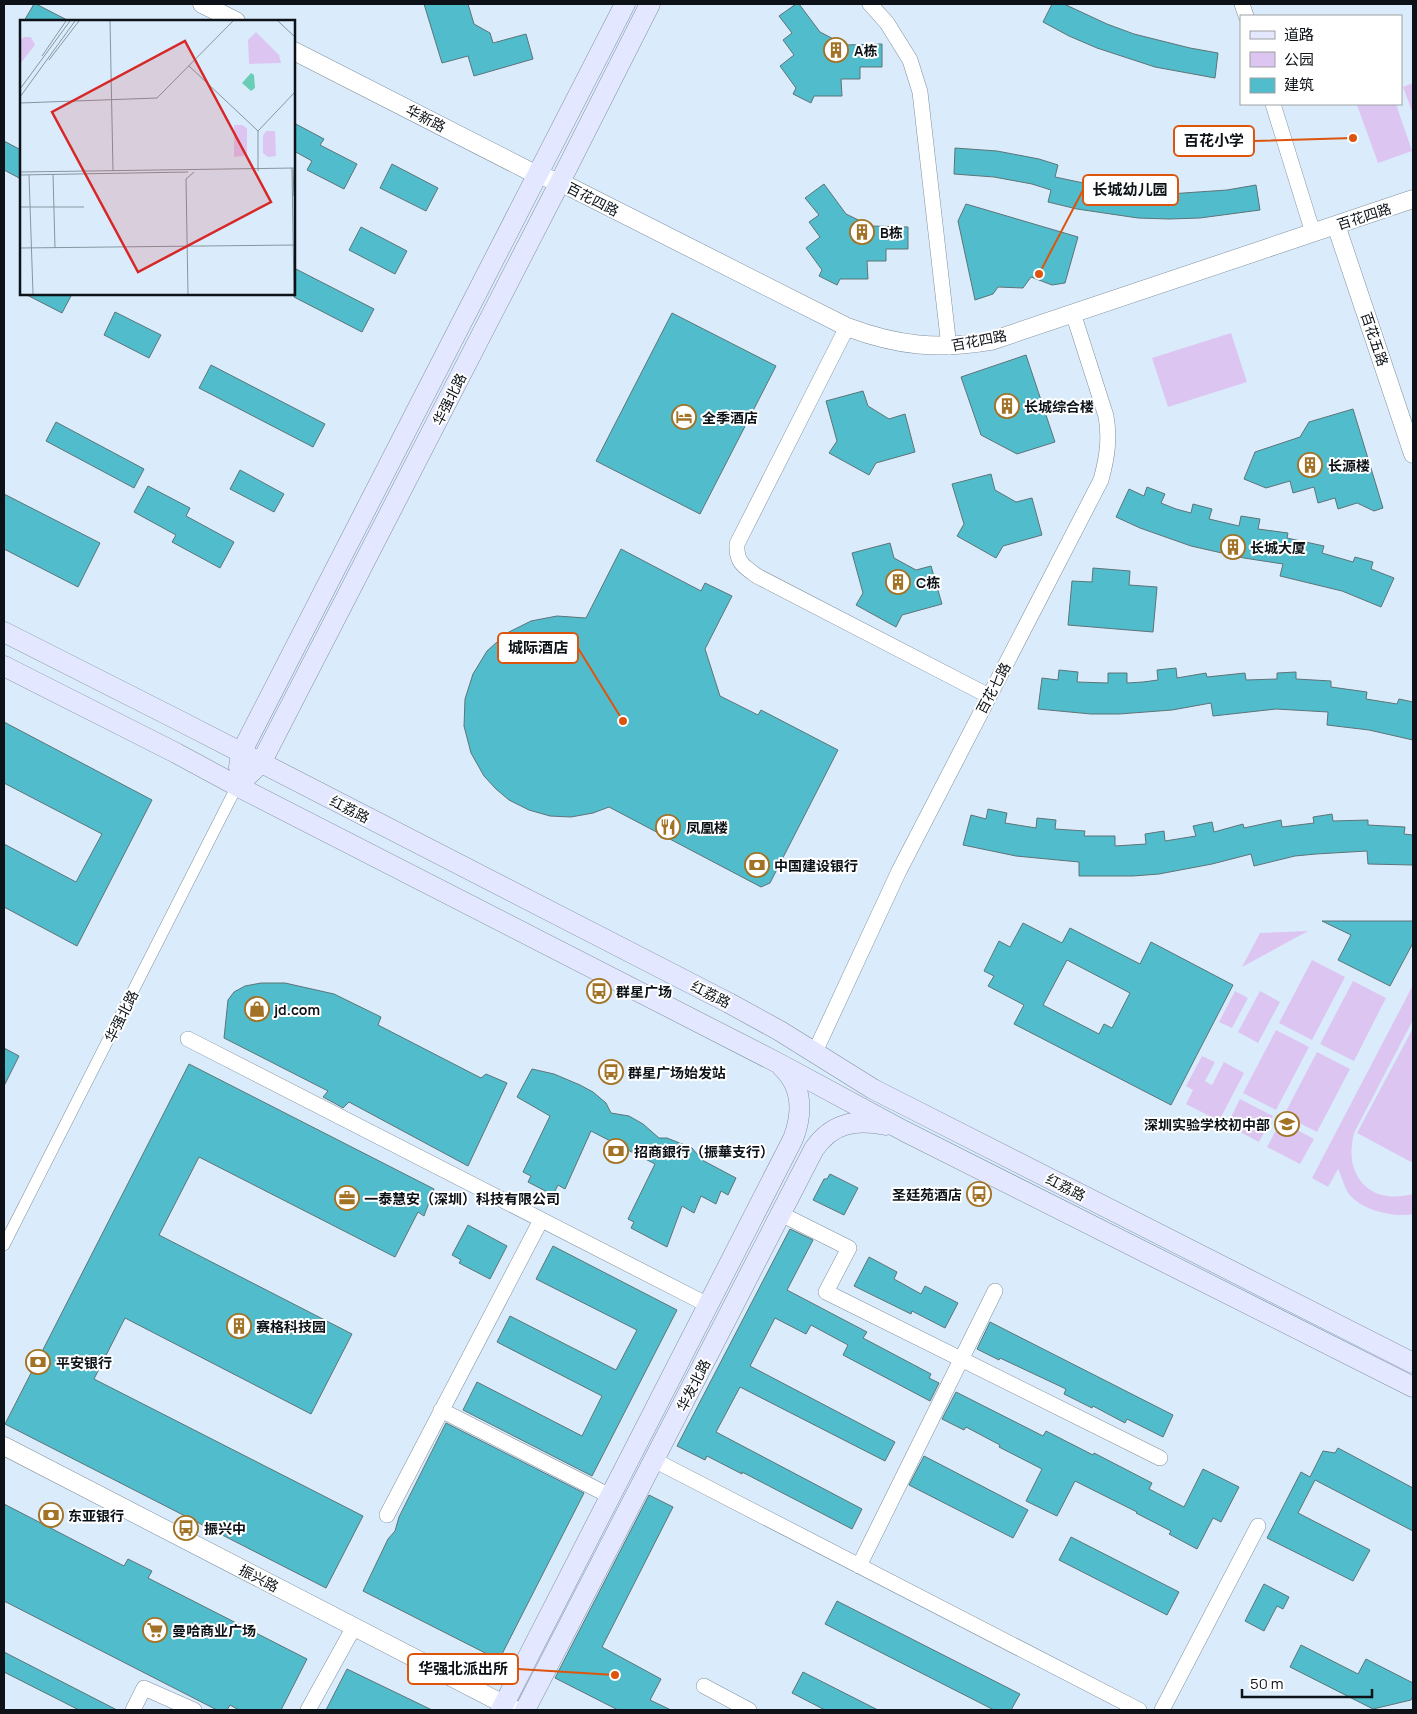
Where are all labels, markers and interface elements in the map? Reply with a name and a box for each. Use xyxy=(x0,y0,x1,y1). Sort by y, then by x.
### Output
legend xyxy=(1240,15,1402,105)
inset map xyxy=(20,20,295,295)
text: 道路 xyxy=(1284,24,1314,45)
building icon: A栋 xyxy=(823,37,849,63)
place label: A栋 xyxy=(854,41,877,60)
text: 公园 xyxy=(1284,49,1314,70)
text: 建筑 xyxy=(1284,74,1314,95)
street label: 华新路 xyxy=(403,100,449,136)
callout: 百花小学 xyxy=(1174,126,1254,156)
text: 百花小学 xyxy=(1184,130,1244,151)
callout: 长城幼儿园 xyxy=(1083,175,1178,205)
street label: 百花四路 xyxy=(564,178,622,220)
text: 长城幼儿园 xyxy=(1092,179,1168,200)
street label: 百花四路 xyxy=(1334,198,1394,234)
building icon: B栋 xyxy=(849,219,875,245)
place label: B栋 xyxy=(880,223,903,242)
street label: 百花五路 xyxy=(1357,309,1393,369)
street label: 百花四路 xyxy=(950,325,1008,355)
street label: 华强北路 xyxy=(428,370,470,428)
building icon: 长城综合楼 xyxy=(994,393,1020,419)
place label: 长城综合楼 xyxy=(1024,397,1094,416)
hotel icon: 全季酒店 xyxy=(671,404,697,430)
place label: 全季酒店 xyxy=(702,408,758,427)
building icon: 长源楼 xyxy=(1297,452,1323,478)
place label: 长源楼 xyxy=(1328,456,1370,475)
building icon: 长城大厦 xyxy=(1220,534,1246,560)
place label: 长城大厦 xyxy=(1250,538,1306,557)
building icon: C栋 xyxy=(885,569,911,595)
place label: C栋 xyxy=(916,573,940,592)
callout: 城际酒店 xyxy=(498,633,578,663)
text: 城际酒店 xyxy=(508,637,568,658)
street label: 百花七路 xyxy=(971,659,1015,717)
street label: 红荔路 xyxy=(327,791,373,827)
restaurant icon: 凤凰楼 xyxy=(655,814,681,840)
place label: 凤凰楼 xyxy=(686,818,728,837)
bank icon: 中国建设银行 xyxy=(744,852,770,878)
place label: 中国建设银行 xyxy=(774,856,858,875)
street label: 红荔路 xyxy=(688,976,734,1012)
bus stop icon: 群星广场 xyxy=(586,978,612,1004)
place label: 群星广场 xyxy=(616,982,672,1001)
street label: 华强北路 xyxy=(100,987,142,1045)
shop icon: jd.com xyxy=(244,996,270,1022)
place label: jd.com xyxy=(273,1000,320,1019)
bus stop icon: 群星广场始发站 xyxy=(598,1059,624,1085)
place label: 群星广场始发站 xyxy=(628,1063,726,1082)
school or university icon: 深圳实验学校初中部 xyxy=(1274,1111,1300,1137)
place label: 深圳实验学校初中部 xyxy=(1144,1115,1270,1134)
bank icon: 招商銀行（振華支行） xyxy=(603,1138,629,1164)
place label: 招商銀行（振華支行） xyxy=(634,1142,774,1161)
street label: 红荔路 xyxy=(1043,1169,1089,1205)
bus stop icon: 圣廷苑酒店 xyxy=(966,1181,992,1207)
office icon: 一泰慧安（深圳）科技有限公司 xyxy=(334,1185,360,1211)
place label: 圣廷苑酒店 xyxy=(892,1185,962,1204)
place label: 一泰慧安（深圳）科技有限公司 xyxy=(364,1189,560,1208)
building icon: 赛格科技园 xyxy=(226,1313,252,1339)
place label: 赛格科技园 xyxy=(256,1317,326,1336)
bank icon: 平安银行 xyxy=(25,1349,51,1375)
place label: 平安银行 xyxy=(56,1353,112,1372)
street label: 华发北路 xyxy=(672,1356,714,1414)
bank icon: 东亚银行 xyxy=(38,1502,64,1528)
place label: 东亚银行 xyxy=(68,1506,124,1525)
bus stop icon: 振兴中 xyxy=(173,1515,199,1541)
place label: 振兴中 xyxy=(204,1519,246,1538)
street label: 振兴路 xyxy=(236,1560,282,1596)
supermarket icon: 曼哈商业广场 xyxy=(142,1617,168,1643)
place label: 曼哈商业广场 xyxy=(172,1621,256,1640)
callout: 华强北派出所 xyxy=(408,1654,518,1684)
text: 华强北派出所 xyxy=(418,1658,508,1679)
scale bar xyxy=(1242,1666,1372,1698)
text: 50 m xyxy=(1250,1673,1284,1694)

